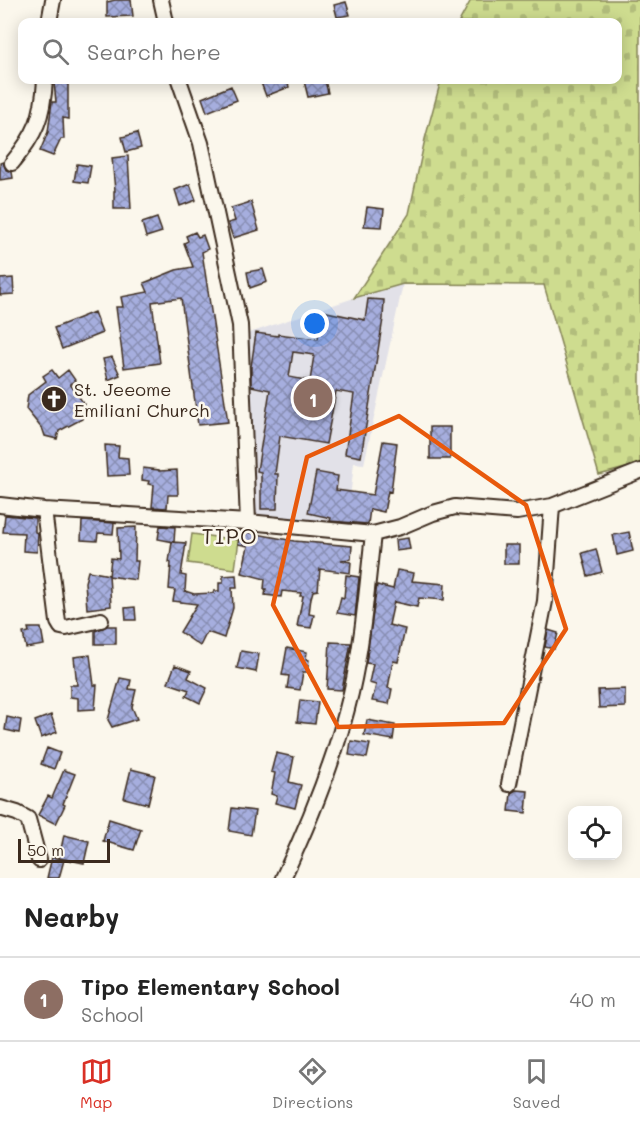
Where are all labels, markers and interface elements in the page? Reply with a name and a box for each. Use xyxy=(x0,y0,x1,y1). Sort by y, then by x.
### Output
search box xyxy=(18,18,622,84)
icon: search xyxy=(39,35,72,68)
text: Search here xyxy=(87,37,221,66)
your location xyxy=(300,309,329,338)
pin: 1 xyxy=(294,376,332,420)
place label: St. Jeeome Emiliani Church xyxy=(74,377,209,422)
church icon: St. Jeeome Emiliani Church xyxy=(39,384,69,414)
district label: TIPO xyxy=(202,522,258,549)
map controls xyxy=(568,806,622,860)
button: locate xyxy=(568,806,622,860)
scale bar xyxy=(18,836,110,864)
text: 50 m xyxy=(27,839,64,860)
text: Nearby xyxy=(24,900,119,934)
text: Tipo Elementary School xyxy=(81,972,340,1001)
text: 1 xyxy=(39,986,48,1012)
text: 40 m xyxy=(570,986,616,1012)
text: School xyxy=(81,1001,144,1027)
tab: Map xyxy=(80,1055,113,1112)
tab: Directions xyxy=(272,1055,353,1112)
tab: Saved xyxy=(513,1055,560,1112)

